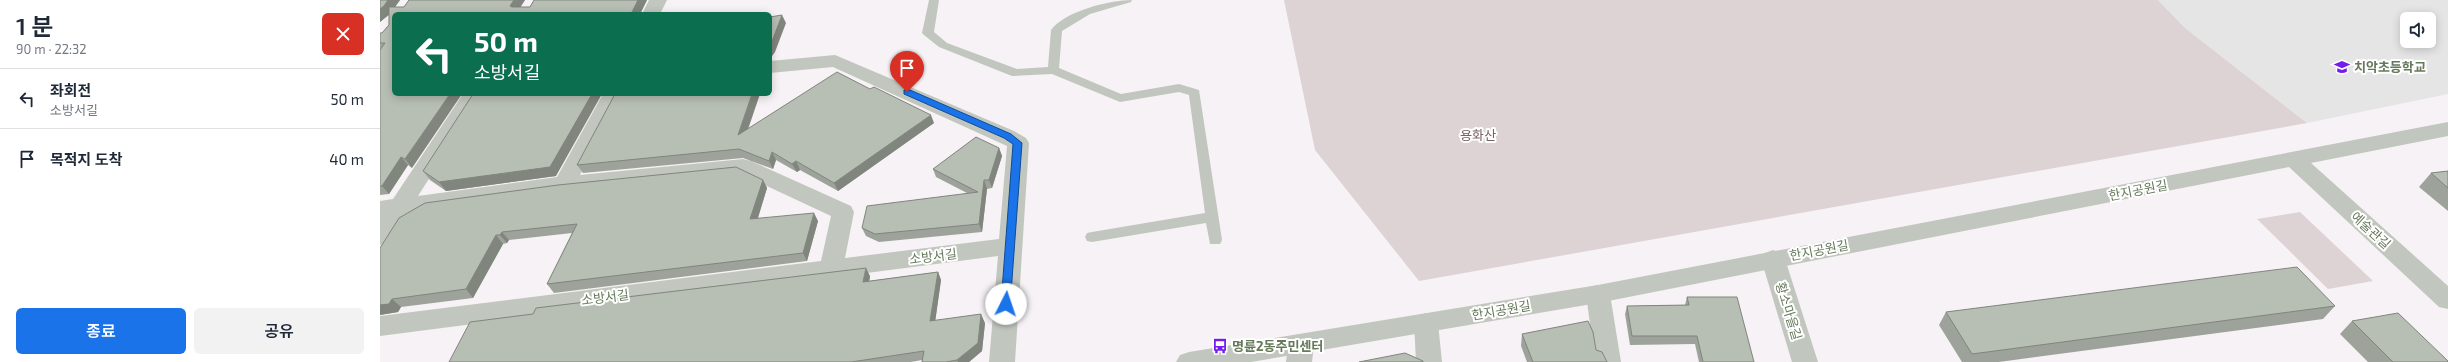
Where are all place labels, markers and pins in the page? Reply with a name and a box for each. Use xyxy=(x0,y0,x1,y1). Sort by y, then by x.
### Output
pin xyxy=(890,51,924,92)
school or university icon: 치악초등학교 xyxy=(2333,58,2351,76)
place label: 치악초등학교 xyxy=(2354,59,2426,75)
bus stop icon: 명륜2동주민센터 xyxy=(1211,337,1229,355)
place label: 명륜2동주민센터 xyxy=(1232,338,1323,354)

